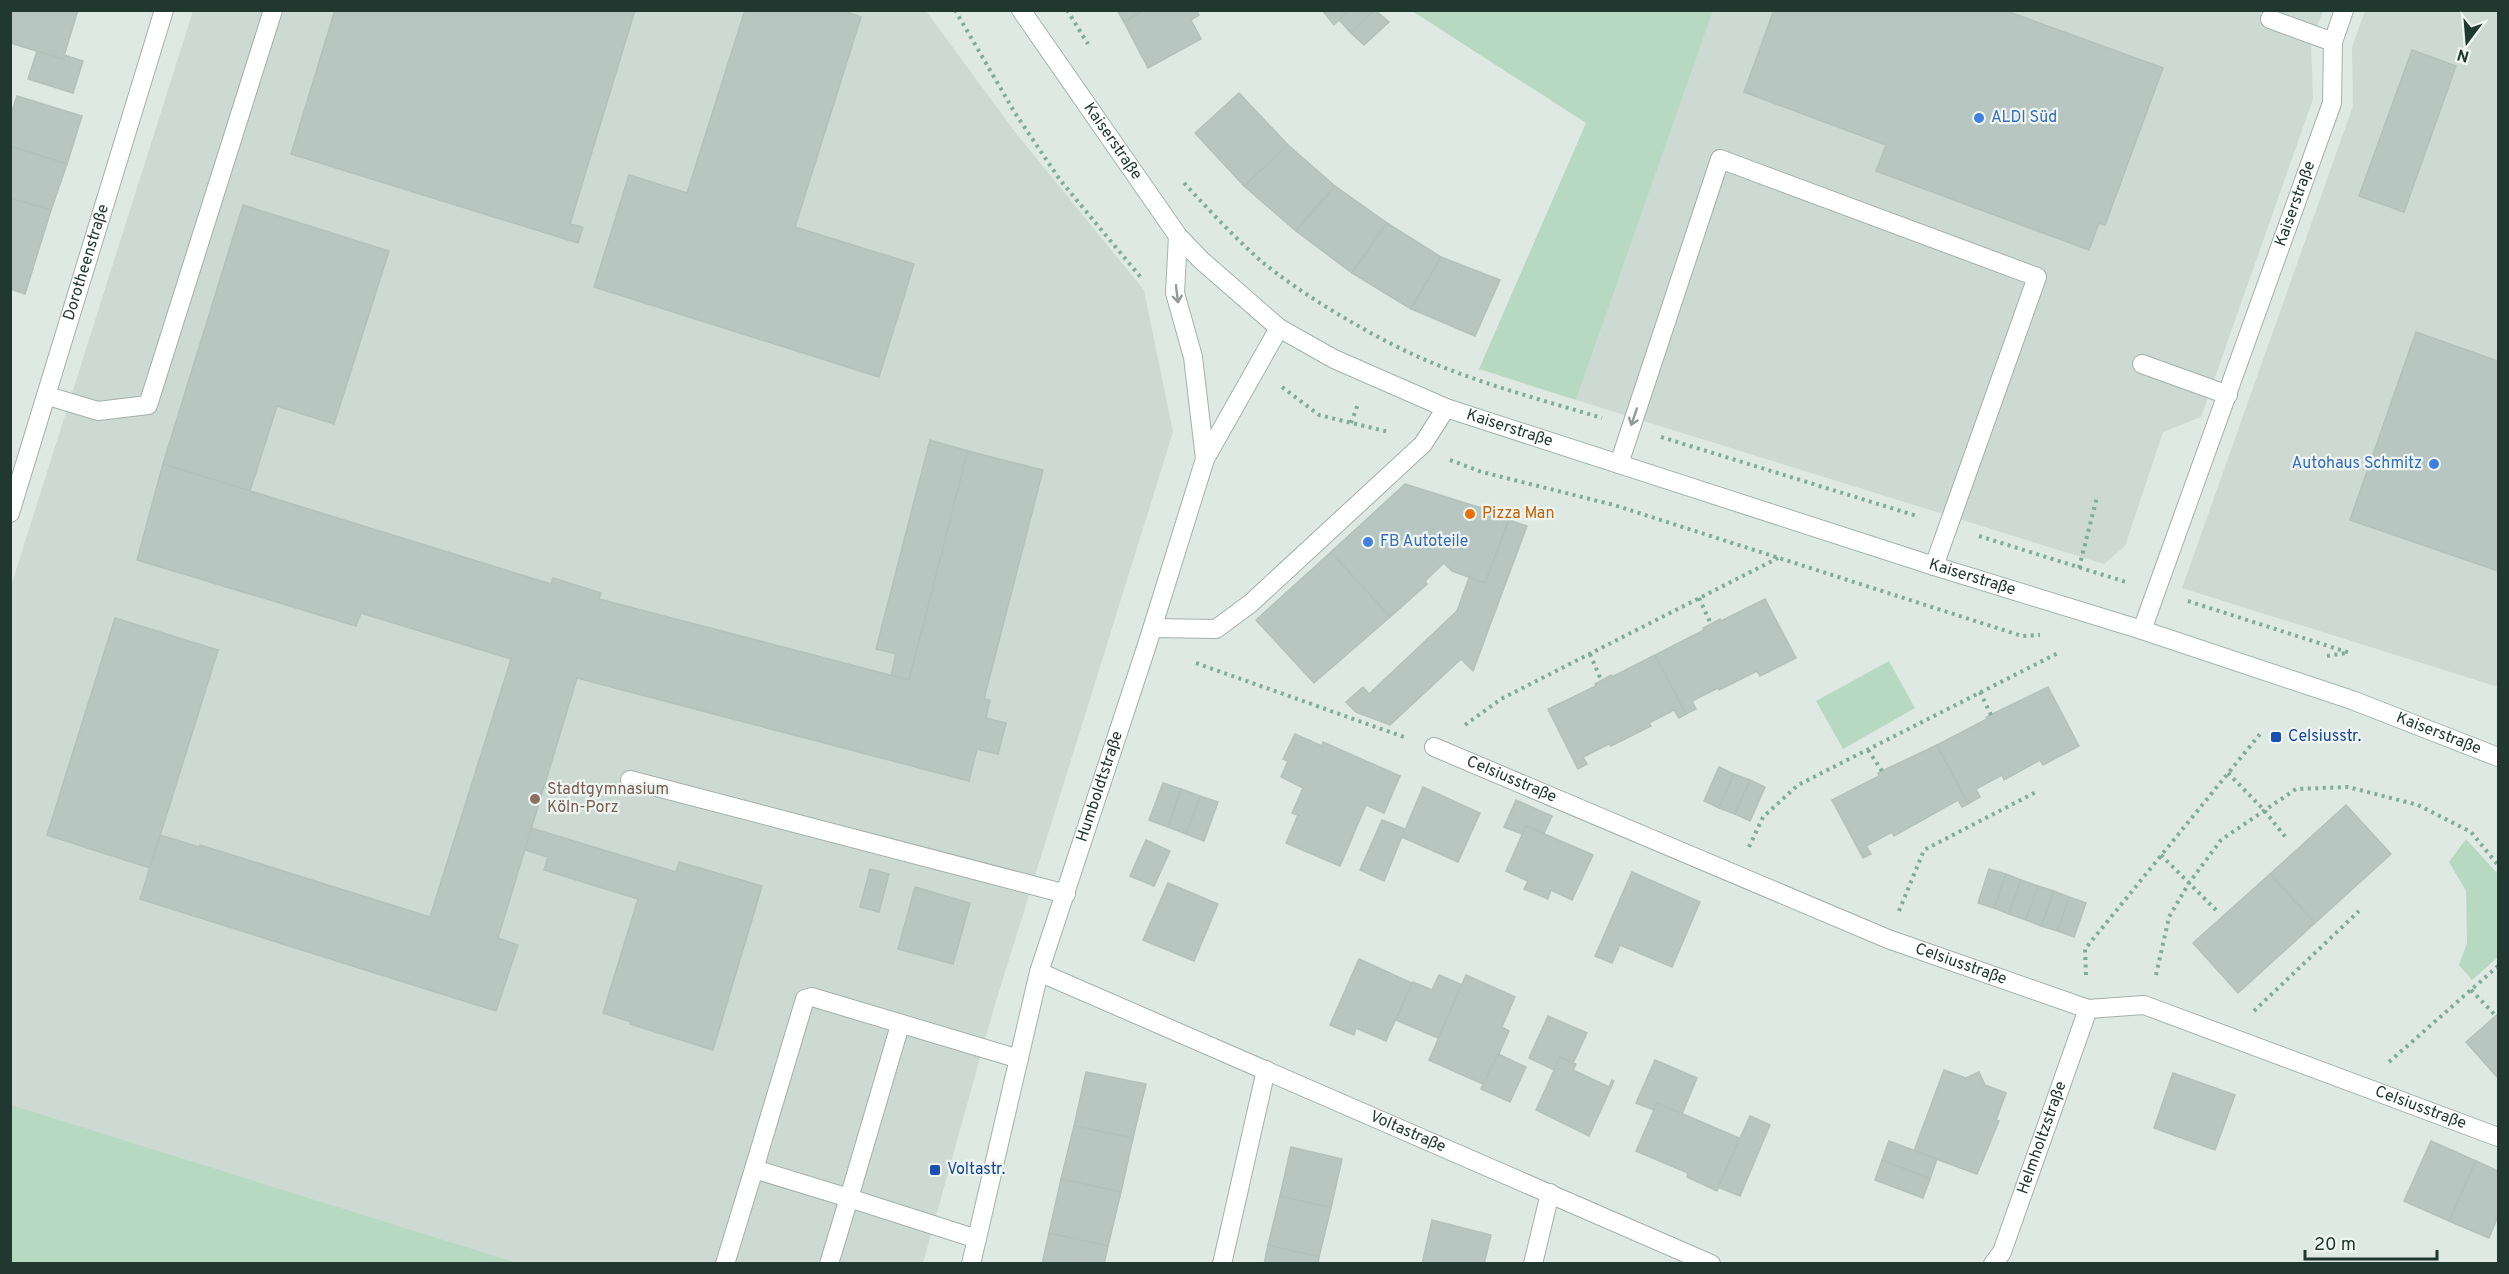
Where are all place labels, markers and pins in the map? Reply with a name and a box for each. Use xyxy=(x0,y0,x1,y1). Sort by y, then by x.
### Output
place label: ALDI Süd xyxy=(1991,108,2057,128)
marker: ALDI Süd xyxy=(1972,111,1986,125)
place label: Autohaus Schmitz xyxy=(2292,454,2422,474)
marker: Autohaus Schmitz xyxy=(2427,457,2441,471)
place label: Pizza Man xyxy=(1482,504,1555,524)
marker: Pizza Man xyxy=(1463,507,1477,521)
place label: FB Autoteile xyxy=(1380,532,1468,552)
marker: FB Autoteile xyxy=(1361,535,1375,549)
place label: Celsiusstr. xyxy=(2288,727,2361,747)
marker: Celsiusstr. xyxy=(2269,730,2283,744)
place label: Stadtgymnasium Köln-Porz xyxy=(547,780,669,818)
marker: Stadtgymnasium Köln-Porz xyxy=(528,792,542,806)
place label: Voltastr. xyxy=(947,1160,1005,1180)
marker: Voltastr. xyxy=(928,1163,942,1177)

